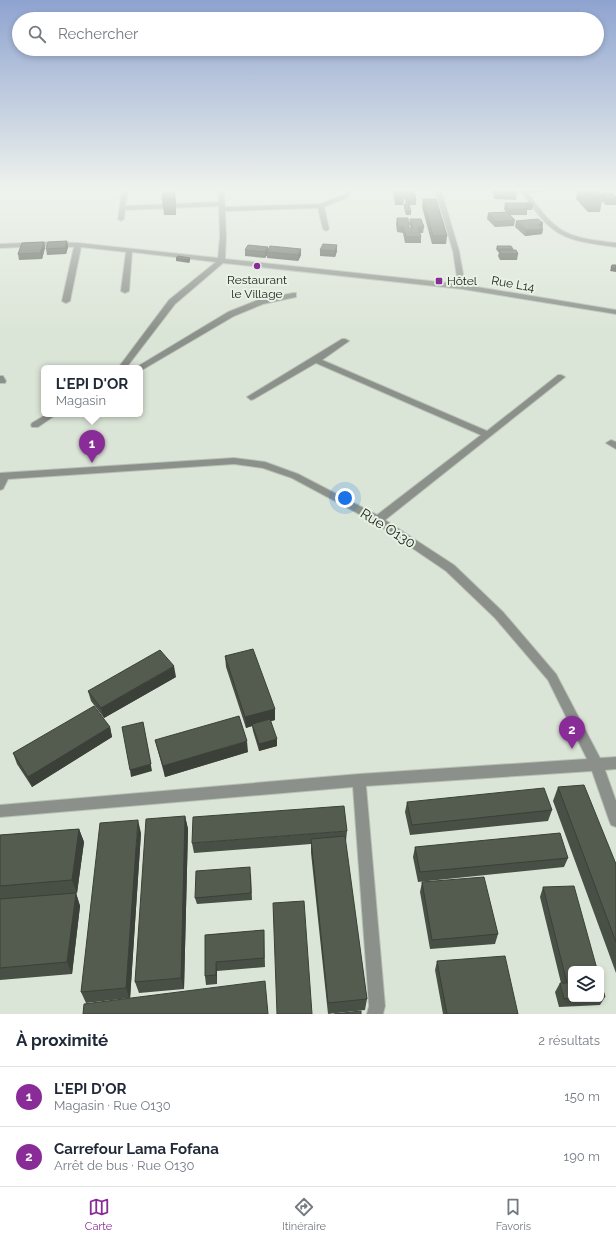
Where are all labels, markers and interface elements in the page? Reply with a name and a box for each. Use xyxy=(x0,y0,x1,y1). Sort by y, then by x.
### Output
search box xyxy=(12,12,604,56)
icon: search xyxy=(26,23,48,45)
text: Rechercher xyxy=(58,25,138,43)
marker: Restaurant le Village xyxy=(252,261,262,271)
place label: Restaurant le Village xyxy=(227,273,287,301)
street label: Rue L14 xyxy=(490,273,536,295)
place label: Hôtel xyxy=(447,274,478,288)
marker: Hôtel xyxy=(434,276,444,286)
popup xyxy=(41,365,143,417)
text: L'EPI D'OR xyxy=(56,375,128,393)
text: Magasin xyxy=(56,393,106,408)
pin: 1 xyxy=(79,430,105,463)
your location xyxy=(335,488,355,508)
street label: Rue O130 xyxy=(358,505,418,551)
pin: 2 xyxy=(559,716,585,749)
map controls xyxy=(568,966,604,1002)
button: layers xyxy=(568,966,604,1002)
text: À proximité xyxy=(16,1030,108,1050)
text: 2 résultats xyxy=(538,1033,600,1048)
text: L'EPI D'OR xyxy=(54,1080,126,1098)
text: 1 xyxy=(26,1089,32,1104)
text: 150 m xyxy=(564,1089,600,1104)
text: Magasin · Rue O130 xyxy=(54,1098,171,1113)
text: Carrefour Lama Fofana xyxy=(54,1140,219,1158)
text: 2 xyxy=(25,1149,33,1164)
text: 190 m xyxy=(564,1149,600,1164)
text: Arrêt de bus · Rue O130 xyxy=(54,1158,194,1173)
tab: Carte xyxy=(85,1196,112,1233)
tab: Itinéraire xyxy=(282,1196,326,1233)
tab: Favoris xyxy=(496,1196,531,1233)

